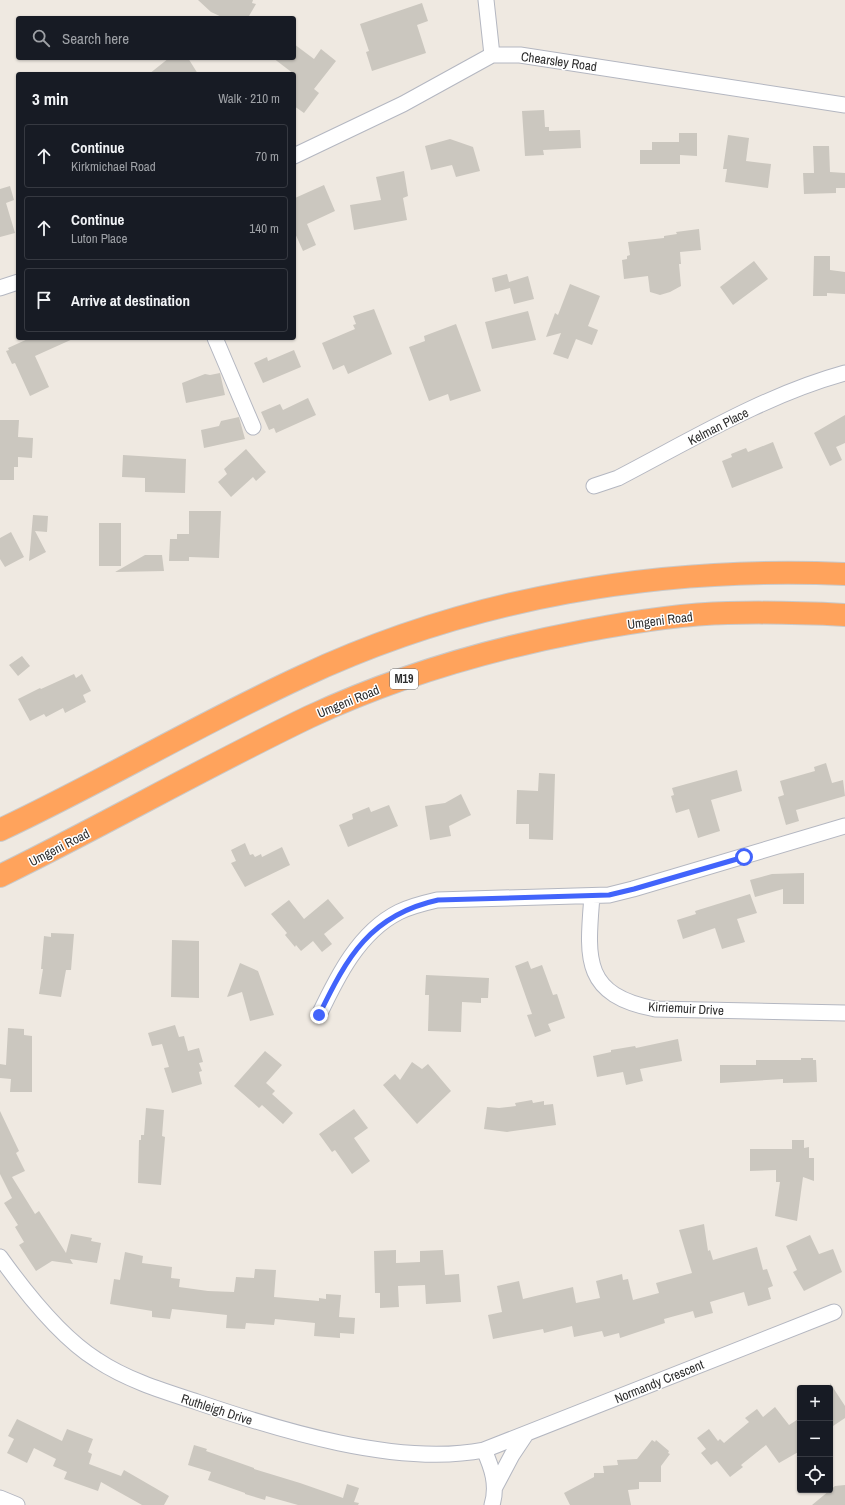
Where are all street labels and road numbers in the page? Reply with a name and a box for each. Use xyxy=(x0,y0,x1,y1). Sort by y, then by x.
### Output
street label: Chearsley Road xyxy=(520,48,598,75)
street label: Kelman Place xyxy=(685,404,751,449)
street label: Umgeni Road xyxy=(626,608,694,633)
road number: M19 xyxy=(390,669,418,689)
street label: Umgeni Road xyxy=(315,681,382,722)
street label: Umgeni Road xyxy=(26,825,92,870)
street label: Kirriemuir Drive xyxy=(648,998,724,1019)
street label: Normandy Crescent xyxy=(612,1356,706,1407)
street label: Ruthleigh Drive xyxy=(179,1390,255,1429)

